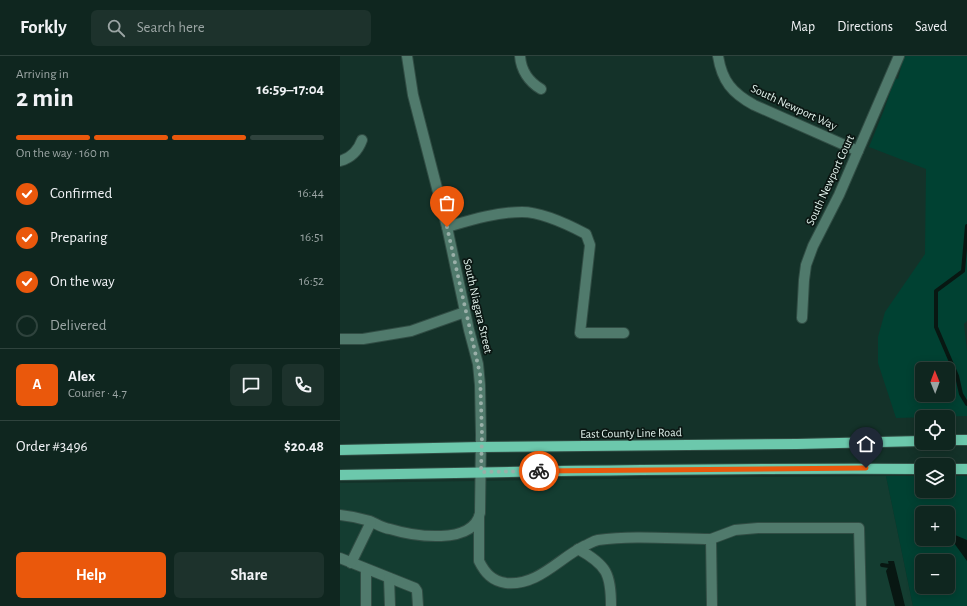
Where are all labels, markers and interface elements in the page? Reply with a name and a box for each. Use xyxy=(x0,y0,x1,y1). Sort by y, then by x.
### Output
search box xyxy=(91,10,371,46)
icon: search xyxy=(105,17,127,39)
text: Forkly xyxy=(20,18,67,37)
text: Search here xyxy=(137,20,205,35)
text: Map xyxy=(791,20,815,34)
text: Directions xyxy=(837,20,893,34)
text: Saved xyxy=(915,20,947,34)
text: Arriving in xyxy=(16,68,69,81)
text: 16:59–17:04 xyxy=(257,82,324,97)
street label: South Newport Way xyxy=(749,82,839,133)
text: 2 min xyxy=(16,85,74,111)
street label: South Newport Court xyxy=(804,133,856,227)
text: On the way · 160 m xyxy=(16,147,109,160)
icon: check xyxy=(16,183,38,205)
text: Confirmed xyxy=(50,186,112,201)
pin xyxy=(430,186,464,227)
text: 16:44 xyxy=(298,187,324,200)
icon: bag xyxy=(436,192,458,214)
icon: check xyxy=(16,227,38,249)
text: Preparing xyxy=(50,230,107,245)
text: 16:51 xyxy=(301,231,324,244)
street label: South Niagara Street xyxy=(461,257,495,355)
icon: check xyxy=(16,271,38,293)
text: On the way xyxy=(50,274,115,289)
text: 16:52 xyxy=(299,275,324,288)
text: Delivered xyxy=(50,318,107,333)
north arrow xyxy=(915,362,955,402)
map controls xyxy=(915,362,955,594)
button: chat xyxy=(230,364,272,406)
button: phone xyxy=(282,364,324,406)
text: Alex xyxy=(68,369,95,384)
text: A xyxy=(32,377,42,392)
text: Courier · 4.7 xyxy=(68,387,127,400)
button: locate xyxy=(915,410,955,450)
street label: East County Line Road xyxy=(580,426,682,441)
pin xyxy=(849,427,883,468)
icon: home xyxy=(855,433,877,455)
text: Order #3496 xyxy=(16,439,88,454)
text: $20.48 xyxy=(284,439,324,454)
courier xyxy=(519,451,559,491)
button: layers xyxy=(915,458,955,498)
icon: bike xyxy=(528,460,550,482)
button: + xyxy=(915,506,955,546)
button: Help xyxy=(16,552,166,598)
button: Share xyxy=(174,552,324,598)
button: − xyxy=(915,554,955,594)

